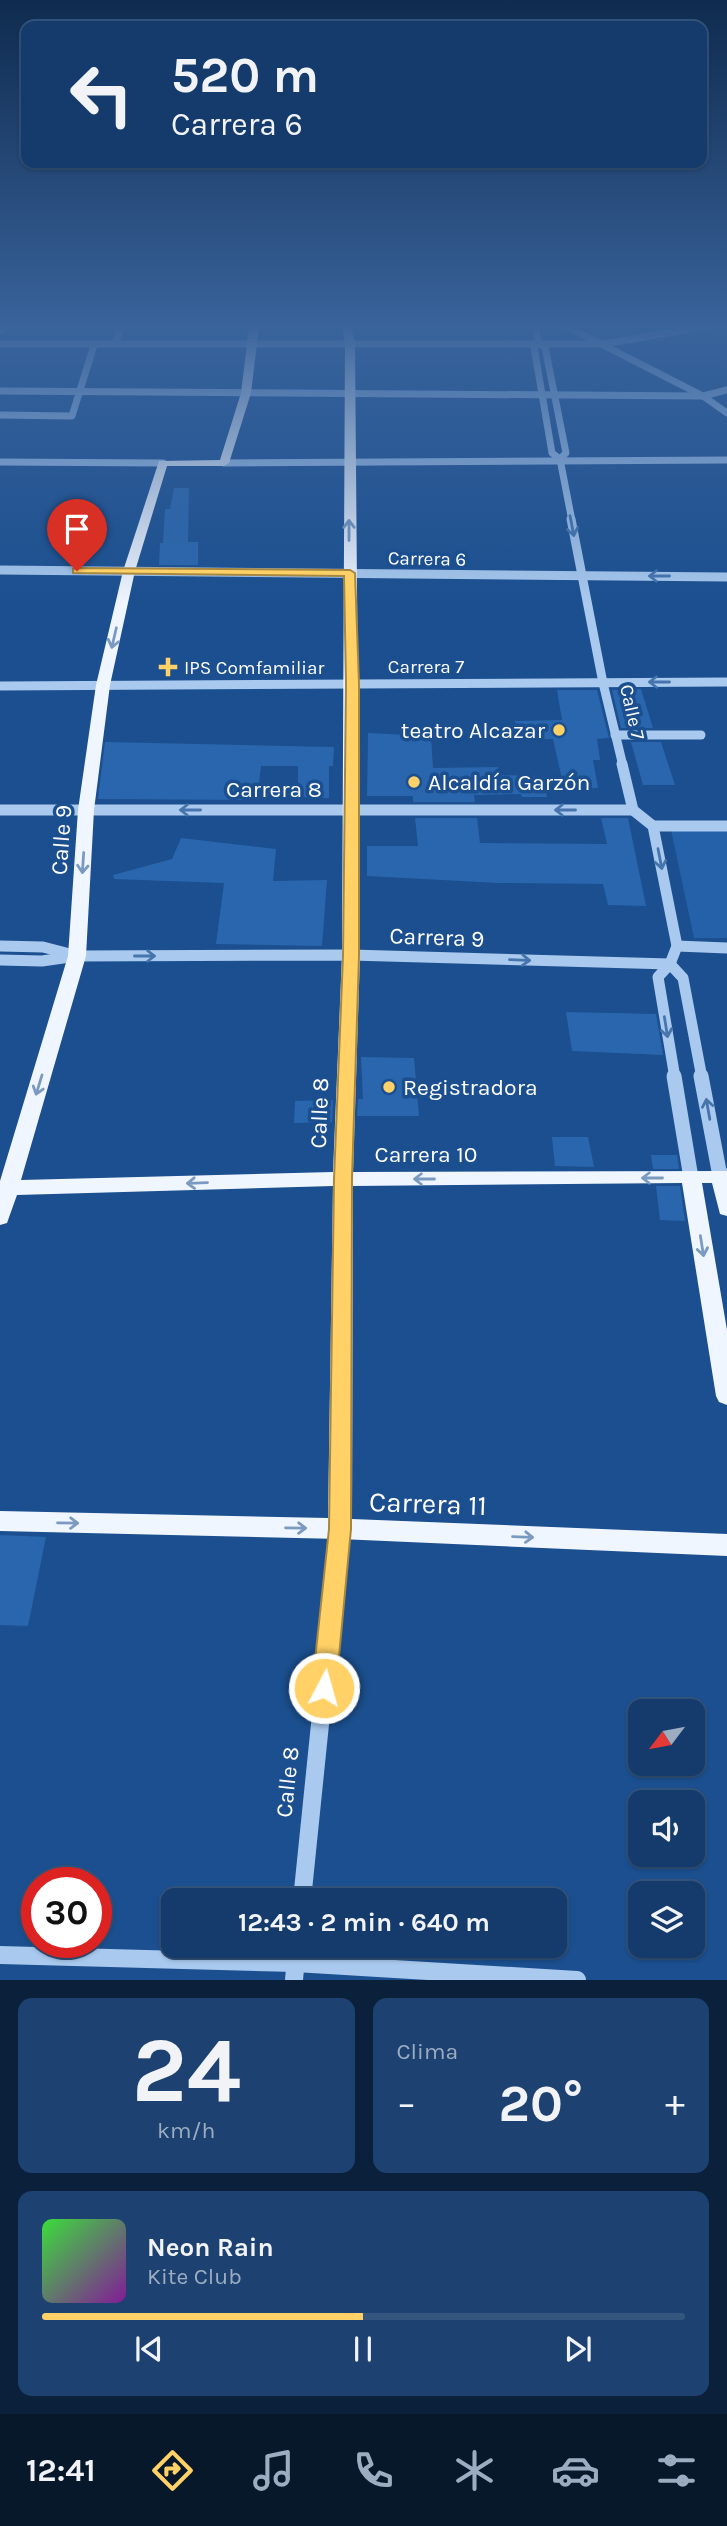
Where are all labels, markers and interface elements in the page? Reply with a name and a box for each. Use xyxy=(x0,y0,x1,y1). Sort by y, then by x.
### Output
text: 520 m xyxy=(171,47,319,104)
icon: left xyxy=(56,49,147,140)
text: Carrera 6 xyxy=(171,106,303,143)
pin xyxy=(47,499,107,571)
icon: arrive xyxy=(58,510,96,548)
one-way arrow xyxy=(566,514,580,537)
one-way arrow xyxy=(343,518,356,541)
street label: Carrera 6 xyxy=(388,547,466,571)
one-way arrow xyxy=(648,569,671,583)
one-way arrow xyxy=(106,626,120,649)
street label: Carrera 7 xyxy=(388,656,464,678)
marker: IPS Comfamiliar xyxy=(158,657,178,677)
place label: IPS Comfamiliar xyxy=(184,657,324,679)
one-way arrow xyxy=(648,675,671,689)
street label: Calle 7 xyxy=(615,682,649,742)
place label: teatro Alcazar xyxy=(401,717,546,744)
marker: teatro Alcazar xyxy=(551,722,567,738)
place label: Alcaldía Garzón xyxy=(428,769,590,796)
marker: Alcaldía Garzón xyxy=(406,774,422,790)
street label: Carrera 8 xyxy=(226,776,322,803)
one-way arrow xyxy=(179,803,202,817)
one-way arrow xyxy=(553,803,576,817)
street label: Calle 9 xyxy=(46,804,77,876)
one-way arrow xyxy=(653,847,667,870)
one-way arrow xyxy=(76,851,89,874)
street label: Carrera 9 xyxy=(389,922,485,953)
one-way arrow xyxy=(134,949,157,963)
one-way arrow xyxy=(508,954,531,967)
one-way arrow xyxy=(660,1015,673,1038)
one-way arrow xyxy=(31,1073,44,1095)
place label: Registradora xyxy=(403,1074,538,1101)
street label: Calle 8 xyxy=(305,1077,334,1149)
marker: Registradora xyxy=(381,1079,397,1095)
one-way arrow xyxy=(700,1098,714,1121)
street label: Carrera 10 xyxy=(375,1141,477,1168)
one-way arrow xyxy=(641,1171,664,1185)
one-way arrow xyxy=(413,1172,436,1186)
one-way arrow xyxy=(186,1176,209,1190)
one-way arrow xyxy=(696,1234,709,1256)
street label: Carrera 11 xyxy=(368,1485,487,1522)
one-way arrow xyxy=(56,1516,79,1530)
one-way arrow xyxy=(284,1521,307,1534)
one-way arrow xyxy=(511,1530,534,1543)
position arrow xyxy=(287,1651,361,1725)
north arrow xyxy=(628,1699,705,1776)
map controls xyxy=(628,1699,705,1958)
street label: Calle 8 xyxy=(270,1745,305,1819)
button: sound xyxy=(628,1790,705,1867)
speed limit sign: 30 xyxy=(21,1867,112,1958)
button: layers xyxy=(628,1881,705,1958)
text: 12:43 · 2 min · 640 m xyxy=(238,1907,490,1938)
text: 24 xyxy=(132,2018,241,2124)
text: Clima xyxy=(397,2038,458,2065)
text: 20° xyxy=(498,2073,583,2134)
text: − xyxy=(397,2081,416,2126)
text: + xyxy=(665,2081,685,2126)
text: km/h xyxy=(157,2117,215,2144)
text: Neon Rain xyxy=(147,2232,274,2263)
text: Kite Club xyxy=(147,2263,242,2290)
icon: previous xyxy=(130,2330,168,2368)
icon: pause xyxy=(344,2330,382,2368)
icon: next xyxy=(559,2330,597,2368)
icon: directions xyxy=(148,2446,197,2495)
icon: music xyxy=(249,2446,298,2495)
icon: phone xyxy=(349,2446,398,2495)
icon: climate xyxy=(450,2446,499,2495)
icon: car xyxy=(551,2446,600,2495)
icon: filters xyxy=(652,2446,701,2495)
text: 12:41 xyxy=(26,2452,96,2489)

